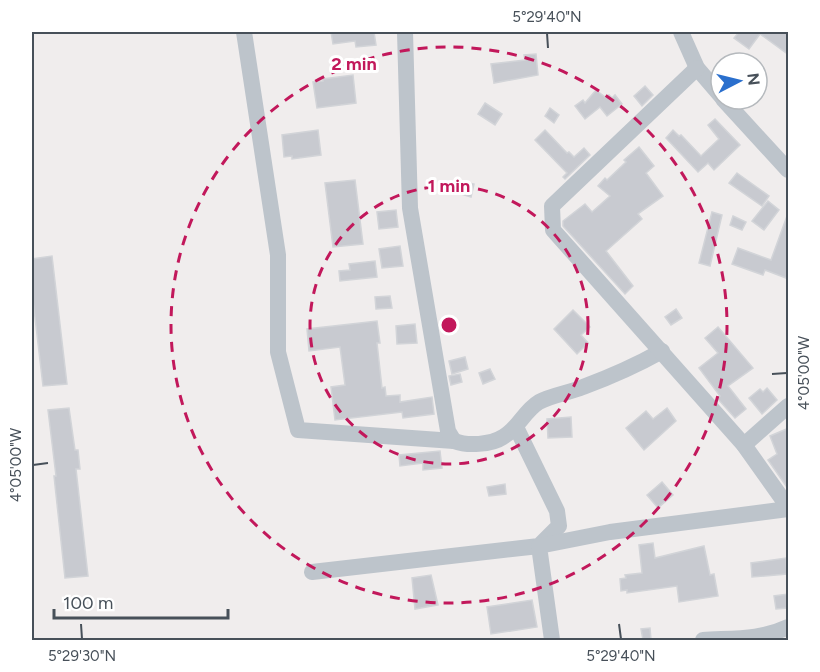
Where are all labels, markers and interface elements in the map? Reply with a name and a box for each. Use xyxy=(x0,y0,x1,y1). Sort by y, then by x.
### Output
text: 5°29'40"N xyxy=(512,8,582,26)
north arrow xyxy=(709,51,769,111)
text: 2 min xyxy=(331,53,377,75)
text: N xyxy=(743,72,764,87)
text: 1 min xyxy=(428,175,470,197)
centre of rings xyxy=(439,315,459,335)
text: 4°05'00"W xyxy=(795,335,813,410)
text: 4°05'00"W xyxy=(7,427,25,502)
scale bar xyxy=(54,582,228,620)
text: 100 m xyxy=(63,592,113,614)
text: 5°29'30"N xyxy=(48,647,116,665)
text: 5°29'40"N xyxy=(586,647,656,665)

